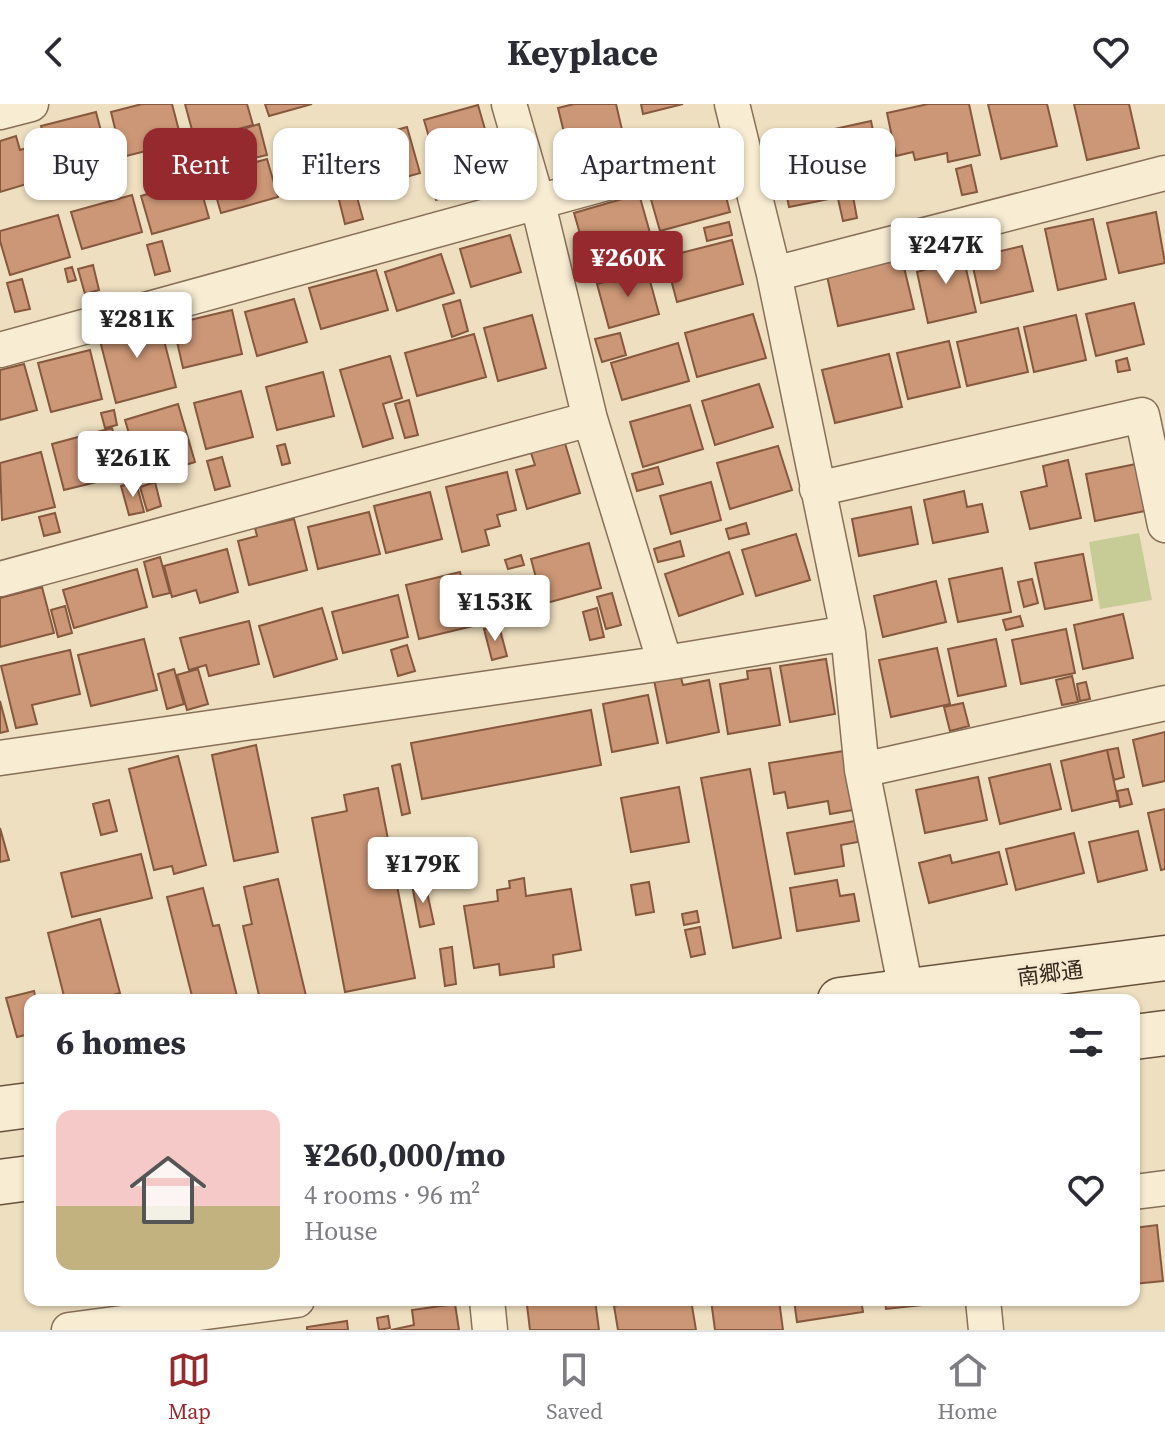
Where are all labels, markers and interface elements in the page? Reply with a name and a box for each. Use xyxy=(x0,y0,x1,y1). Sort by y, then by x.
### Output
text: Keyplace xyxy=(507,28,658,77)
icon: back xyxy=(32,30,76,74)
icon: heart xyxy=(1089,30,1133,74)
chip: Buy xyxy=(24,128,127,200)
chip: Rent xyxy=(143,128,257,200)
chip: Filters xyxy=(273,128,409,200)
chip: New xyxy=(425,128,537,200)
chip: Apartment xyxy=(553,128,744,200)
chip: House xyxy=(760,128,895,200)
pin: ¥247K xyxy=(890,218,1002,286)
text: ¥247K xyxy=(909,226,983,262)
pin: ¥260K xyxy=(572,231,684,299)
text: ¥260K xyxy=(591,239,665,275)
pin: ¥281K xyxy=(81,292,193,360)
text: ¥281K xyxy=(100,300,174,336)
pin: ¥261K xyxy=(77,431,189,499)
text: ¥261K xyxy=(96,439,170,475)
pin: ¥153K xyxy=(439,575,551,643)
text: ¥153K xyxy=(458,583,532,619)
pin: ¥179K xyxy=(367,837,479,905)
text: ¥179K xyxy=(386,845,460,881)
street label: 南郷通 xyxy=(1015,954,1085,992)
text: 6 homes xyxy=(56,1019,186,1065)
icon: filters xyxy=(1064,1020,1108,1064)
text: ¥260,000/mo xyxy=(304,1131,505,1177)
icon: home xyxy=(120,1142,216,1238)
icon: heart xyxy=(1064,1168,1108,1212)
text: 4 rooms · 96 m² xyxy=(304,1177,480,1213)
text: House xyxy=(304,1213,378,1249)
tab: Map xyxy=(167,1348,211,1426)
tab: Saved xyxy=(546,1348,603,1426)
tab: Home xyxy=(938,1348,998,1426)

